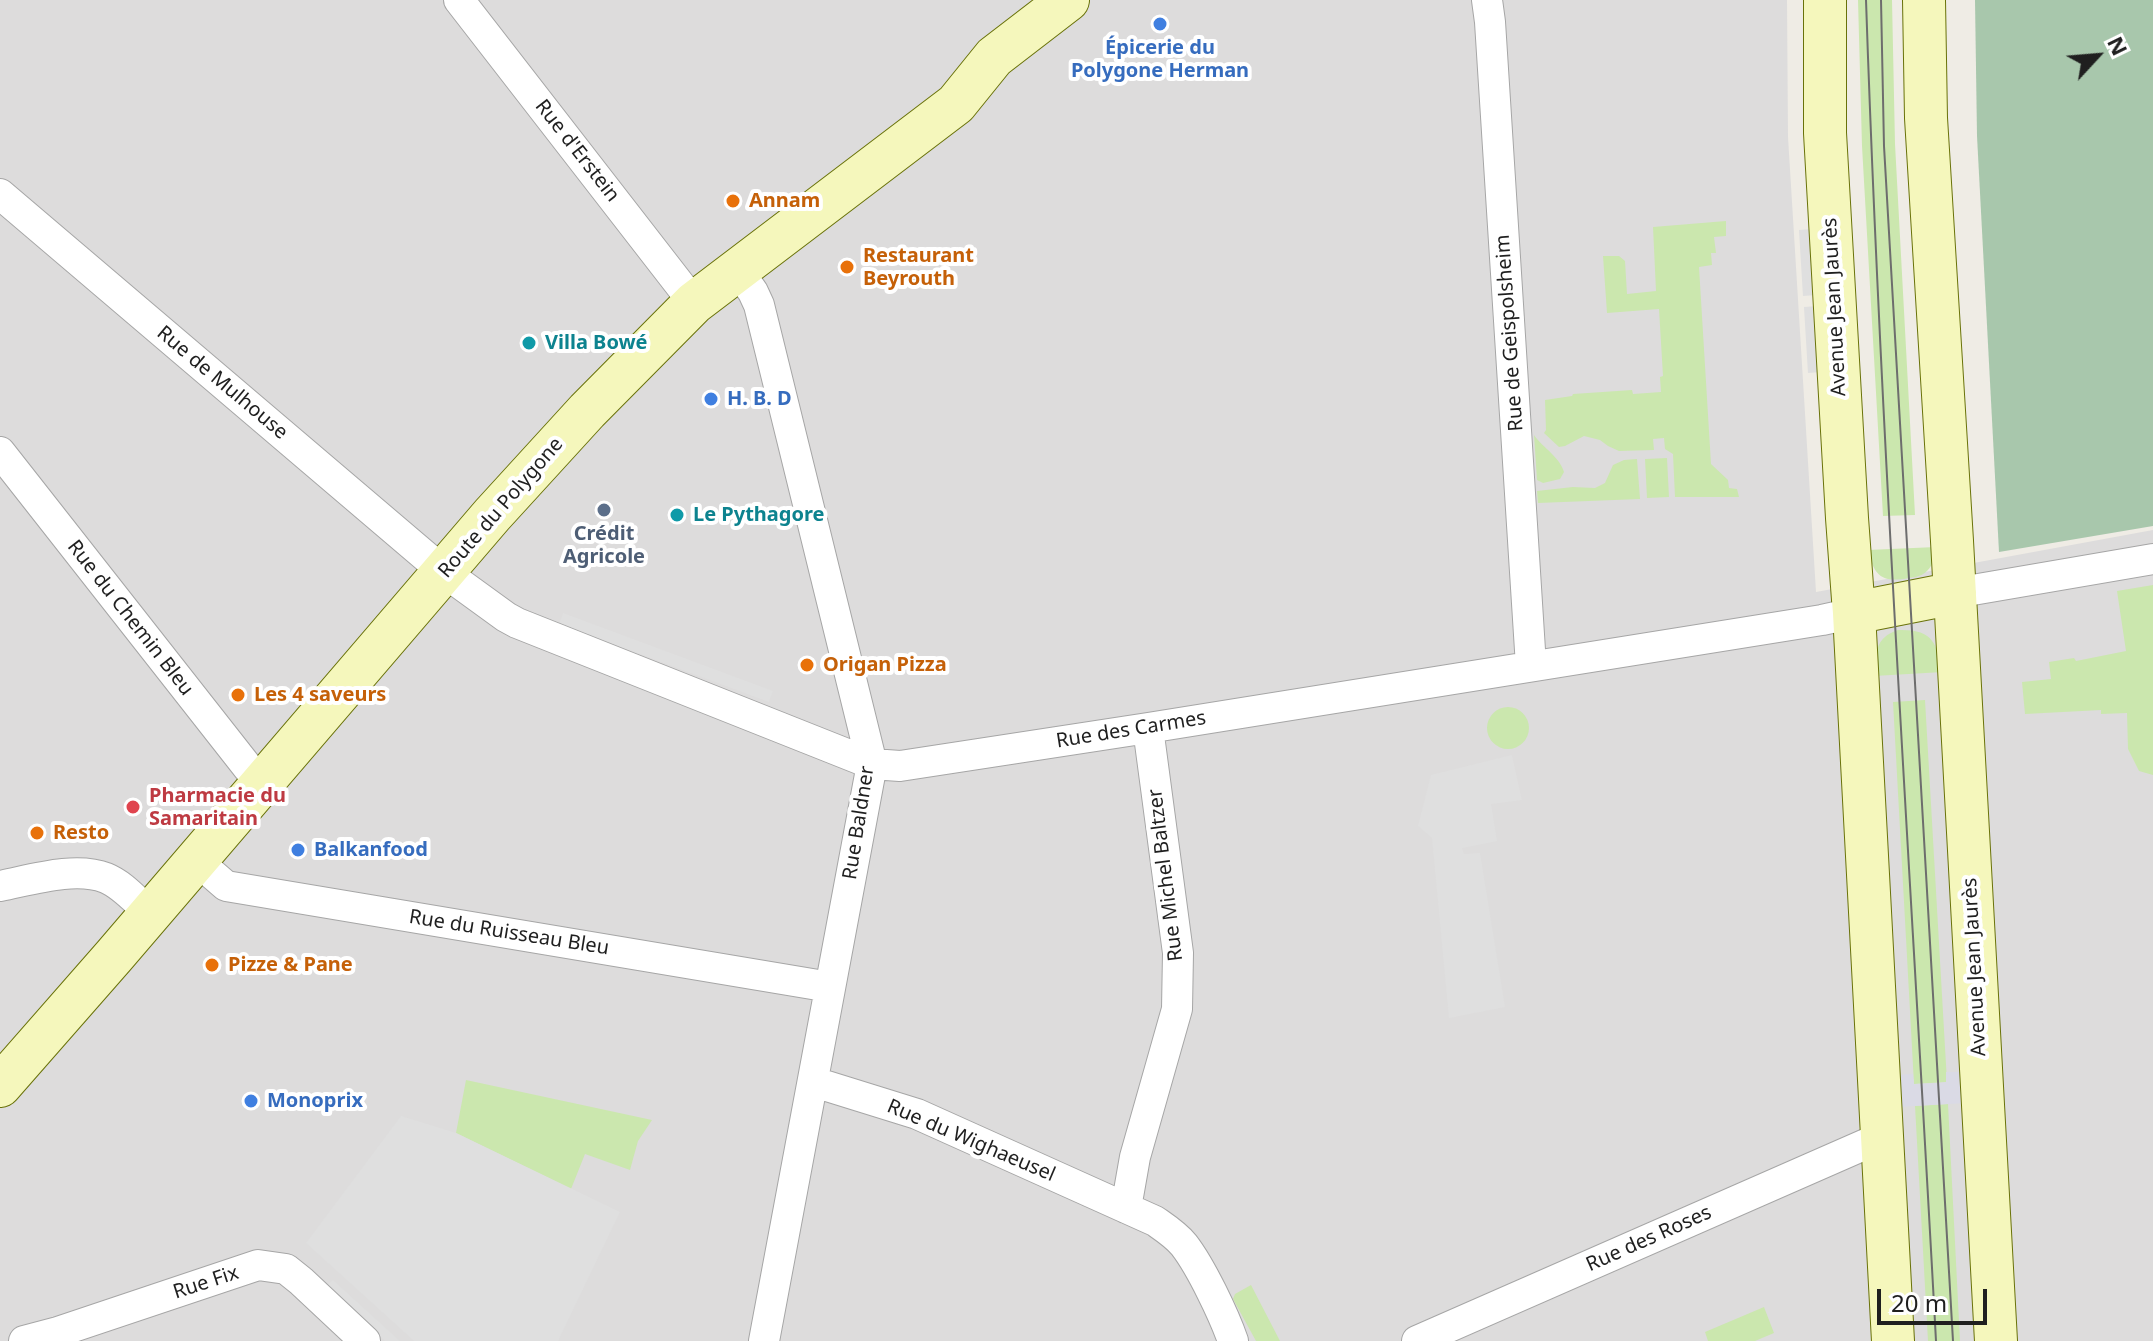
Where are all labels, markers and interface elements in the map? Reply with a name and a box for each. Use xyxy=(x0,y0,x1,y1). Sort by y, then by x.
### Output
marker: Épicerie du Polygone Herman xyxy=(1151,15,1169,33)
north arrow xyxy=(2057,16,2137,96)
text: N xyxy=(2101,31,2136,60)
place label: Épicerie du Polygone Herman xyxy=(1071,36,1249,83)
street label: Rue d'Erstein xyxy=(530,95,624,207)
place label: Annam xyxy=(749,189,820,213)
marker: Annam xyxy=(724,192,742,210)
street label: Avenue Jean Jaurès xyxy=(1818,217,1852,397)
street label: Rue de Geispolsheim xyxy=(1491,234,1529,432)
place label: Restaurant Beyrouth xyxy=(863,244,974,291)
marker: Restaurant Beyrouth xyxy=(838,258,856,276)
street label: Rue de Mulhouse xyxy=(152,321,292,445)
place label: Villa Bowé xyxy=(545,331,648,355)
marker: Villa Bowé xyxy=(520,334,538,352)
place label: H. B. D xyxy=(727,387,792,411)
marker: H. B. D xyxy=(702,390,720,408)
street label: Route du Polygone xyxy=(434,433,568,583)
marker: Crédit Agricole xyxy=(595,501,613,519)
place label: Le Pythagore xyxy=(693,503,824,527)
marker: Le Pythagore xyxy=(668,506,686,524)
place label: Crédit Agricole xyxy=(563,522,645,569)
street label: Rue du Chemin Bleu xyxy=(62,535,198,701)
place label: Origan Pizza xyxy=(823,653,947,677)
marker: Origan Pizza xyxy=(798,656,816,674)
place label: Les 4 saveurs xyxy=(254,683,386,707)
marker: Les 4 saveurs xyxy=(229,686,247,704)
street label: Rue des Carmes xyxy=(1054,706,1208,754)
street label: Rue Baldner xyxy=(838,764,880,882)
place label: Pharmacie du Samaritain xyxy=(149,784,286,831)
street label: Rue Michel Baltzer xyxy=(1144,787,1188,963)
marker: Pharmacie du Samaritain xyxy=(124,798,142,816)
place label: Resto xyxy=(53,821,109,845)
marker: Resto xyxy=(28,824,46,842)
place label: Balkanfood xyxy=(314,838,428,862)
marker: Balkanfood xyxy=(289,841,307,859)
street label: Avenue Jean Jaurès xyxy=(1958,877,1992,1057)
street label: Rue du Ruisseau Bleu xyxy=(407,905,611,961)
place label: Pizze & Pane xyxy=(228,953,353,977)
marker: Pizze & Pane xyxy=(203,956,221,974)
place label: Monoprix xyxy=(267,1089,363,1113)
marker: Monoprix xyxy=(242,1092,260,1110)
street label: Rue du Wighaeusel xyxy=(883,1095,1059,1187)
street label: Rue des Roses xyxy=(1583,1201,1715,1277)
street label: Rue Fix xyxy=(170,1261,242,1305)
scale bar xyxy=(1881,1273,1991,1323)
text: 20 m xyxy=(1891,1286,1947,1319)

